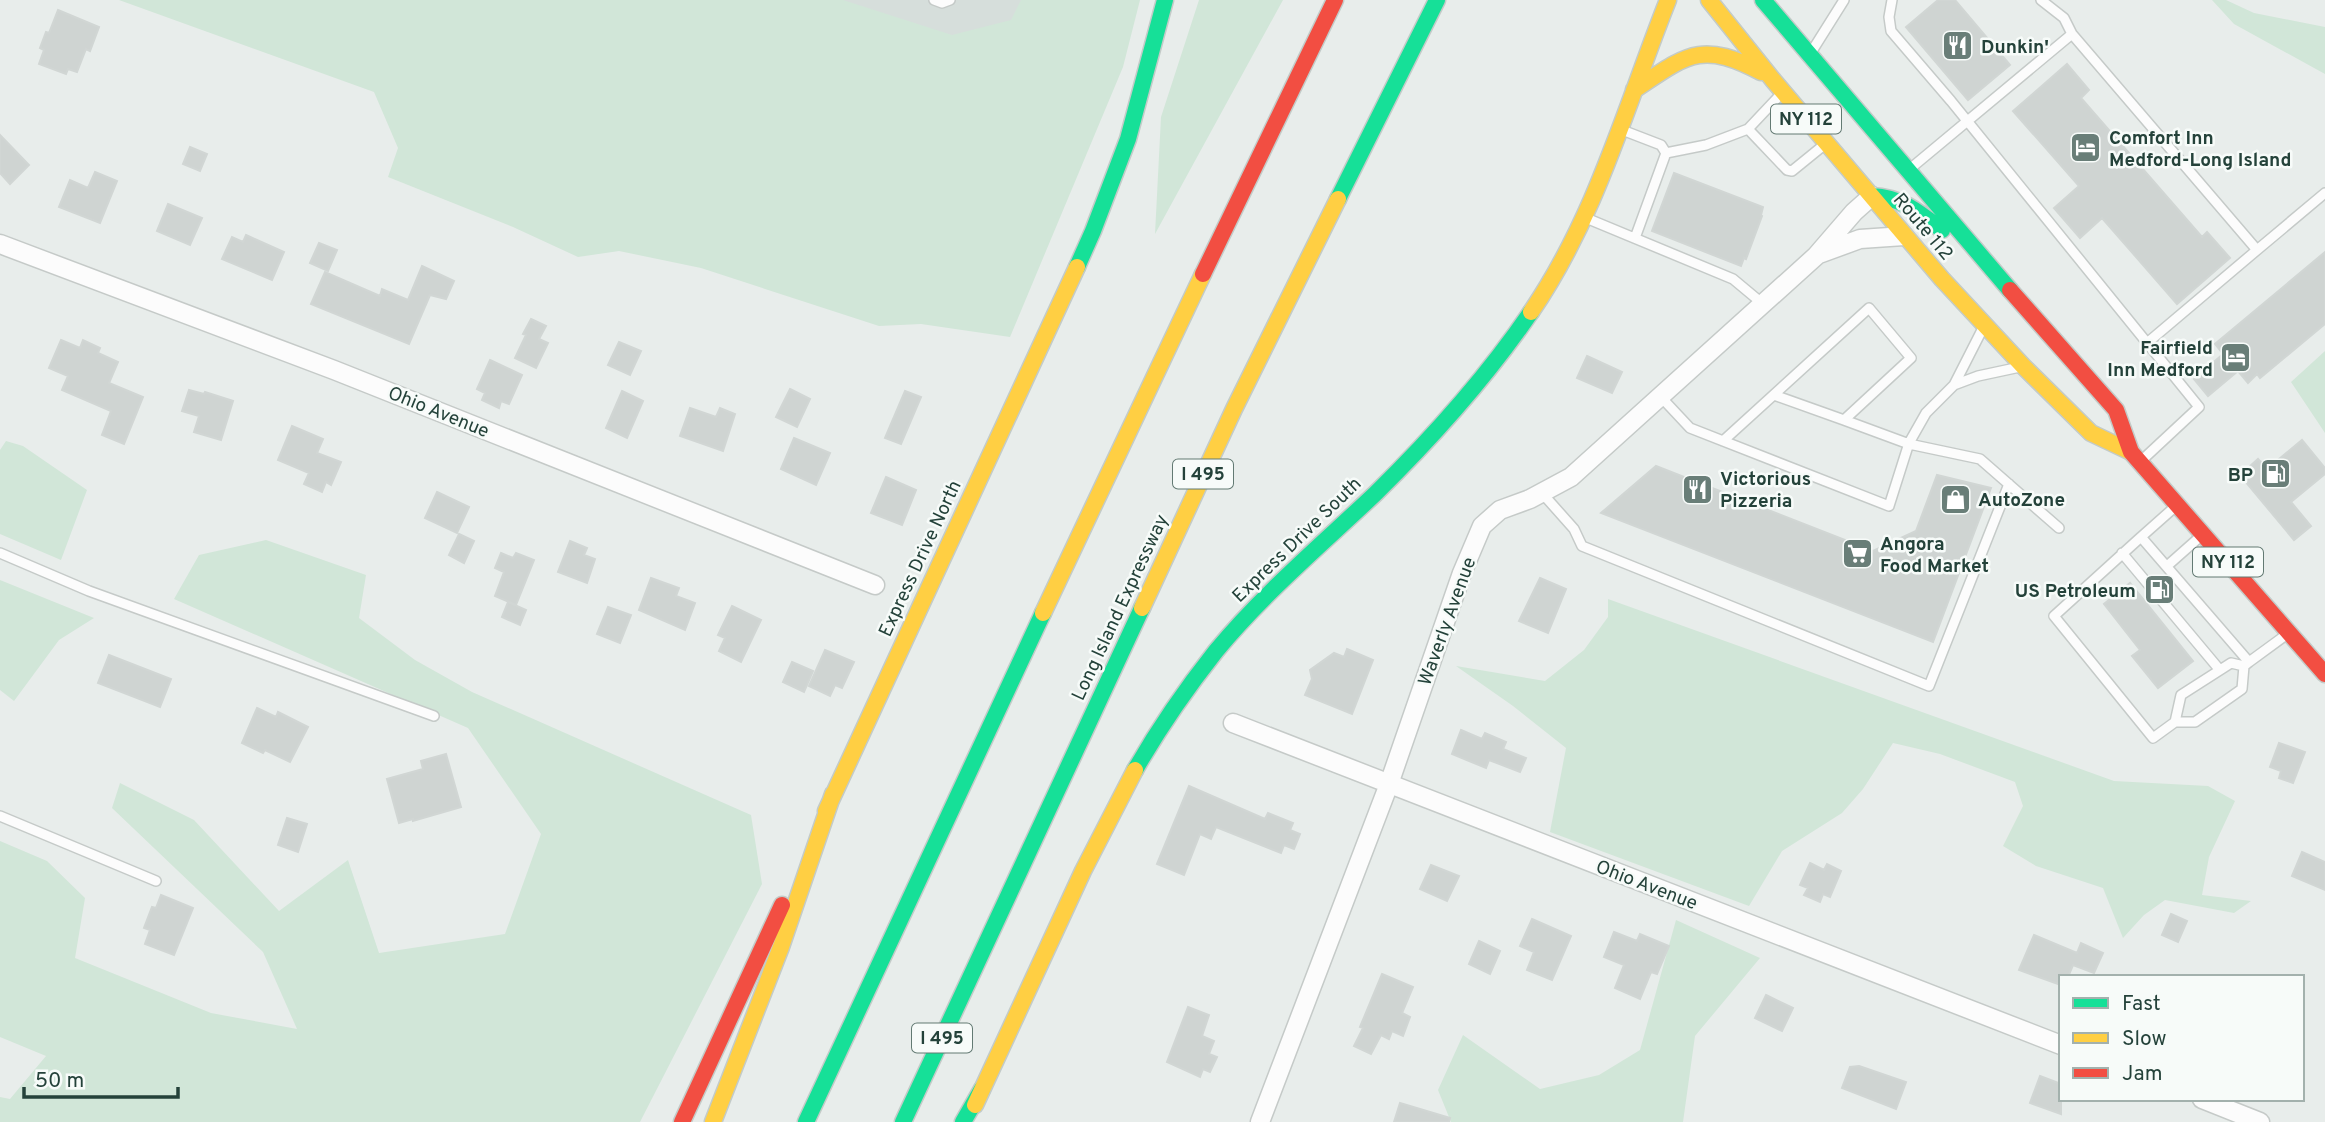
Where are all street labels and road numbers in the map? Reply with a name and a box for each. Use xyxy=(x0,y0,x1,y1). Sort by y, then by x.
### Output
road number: NY 112 xyxy=(1771,104,1841,134)
street label: Route 112 xyxy=(1887,189,1958,266)
street label: Ohio Avenue xyxy=(384,382,492,444)
road number: I 495 xyxy=(1173,460,1233,488)
street label: Express Drive South xyxy=(1228,473,1367,608)
street label: Express Drive North xyxy=(874,477,968,641)
street label: Long Island Expressway xyxy=(1067,511,1174,705)
road number: NY 112 xyxy=(2193,548,2263,576)
street label: Waverly Avenue xyxy=(1414,554,1482,689)
street label: Ohio Avenue xyxy=(1592,855,1701,916)
road number: I 495 xyxy=(912,1023,972,1052)

